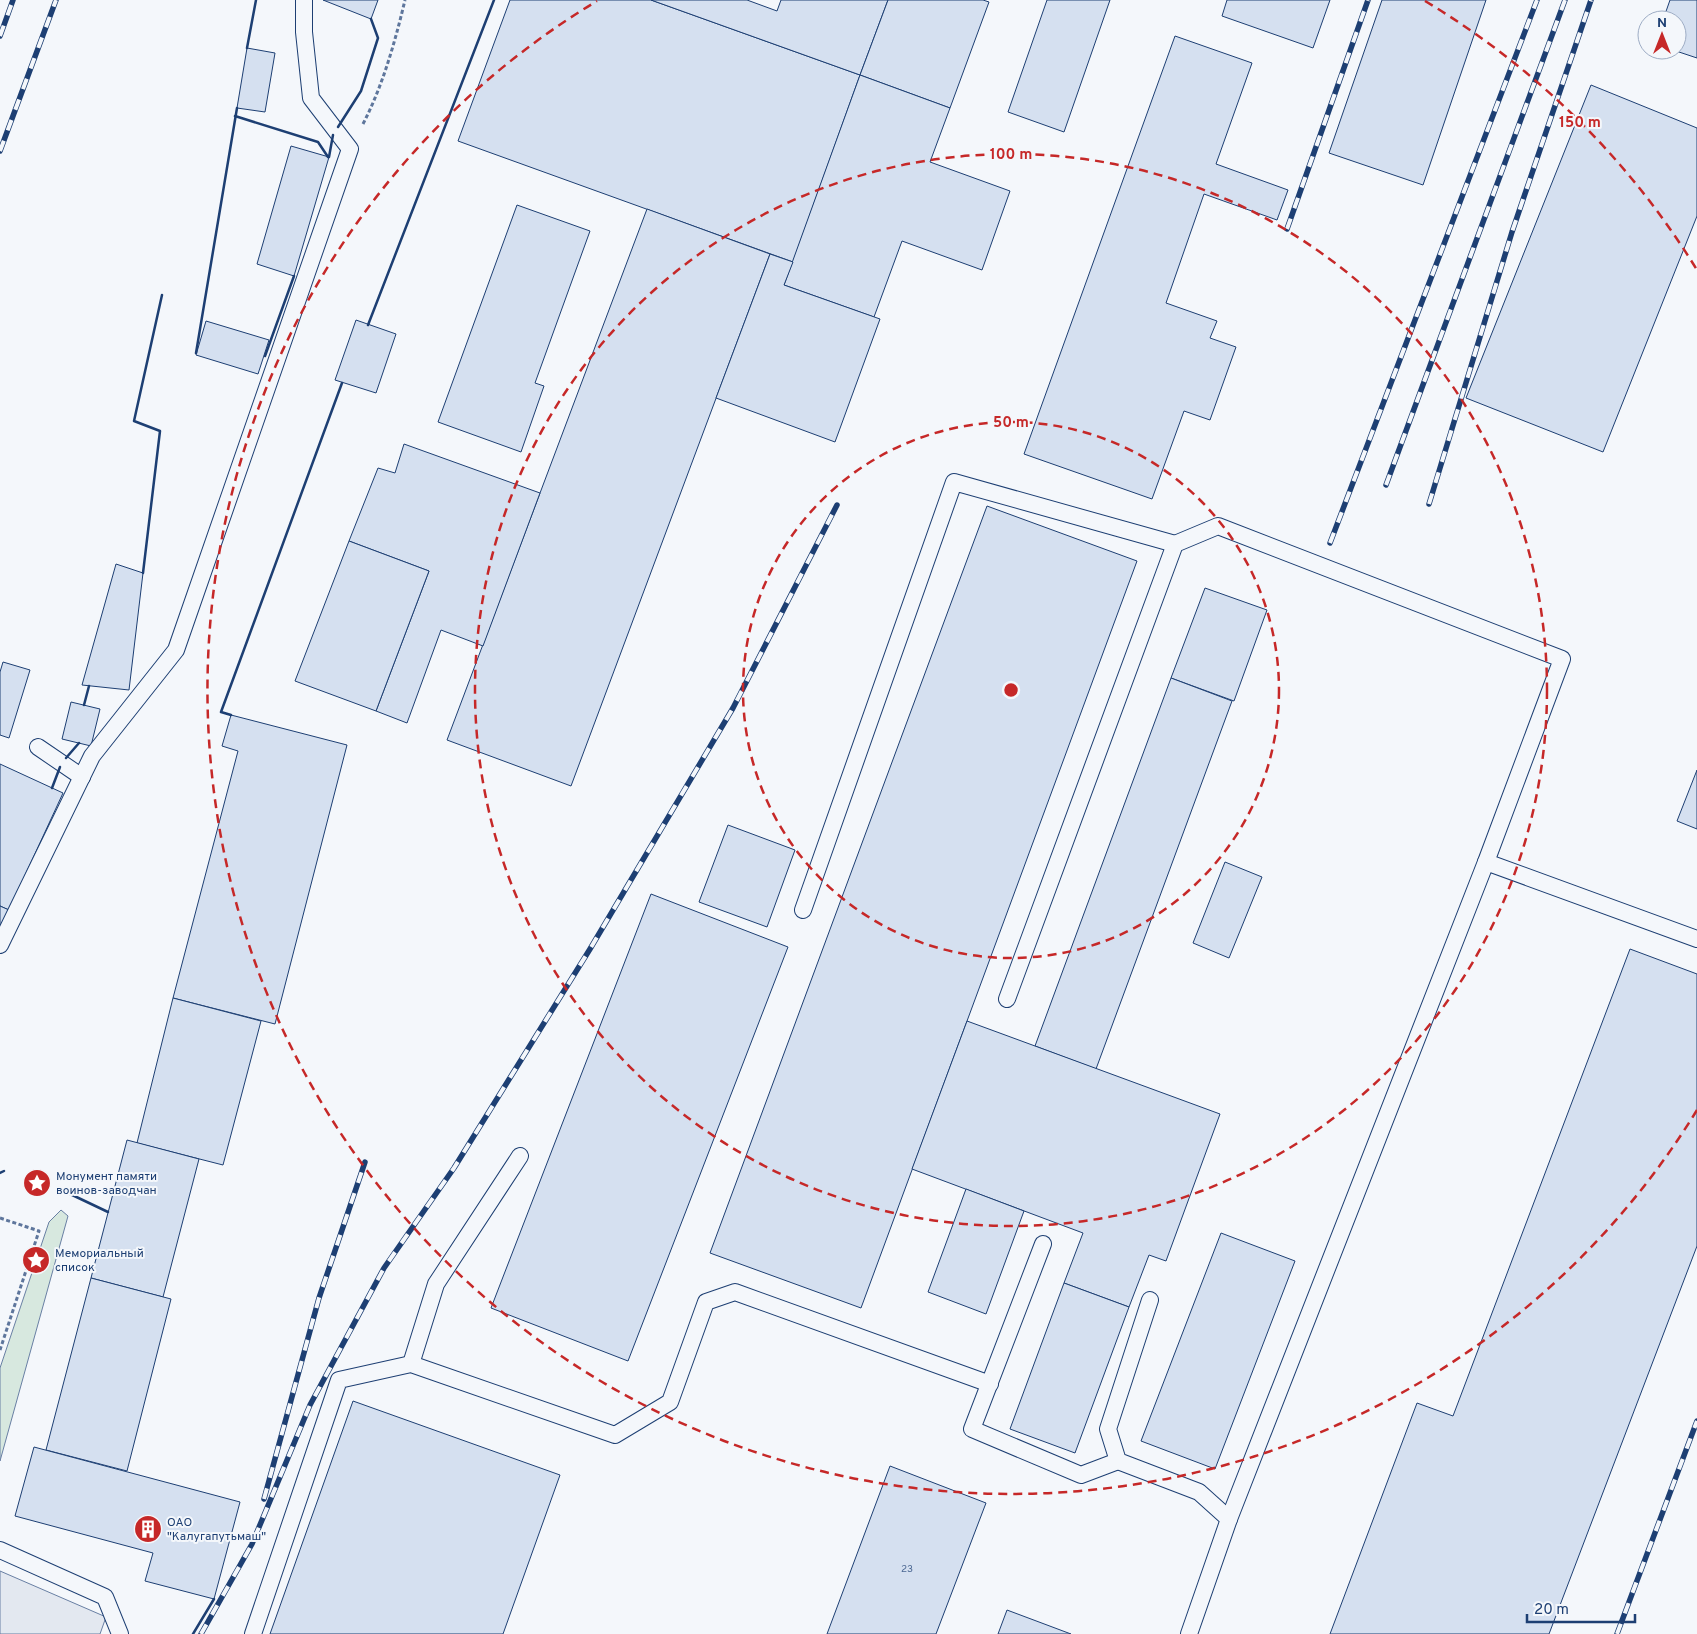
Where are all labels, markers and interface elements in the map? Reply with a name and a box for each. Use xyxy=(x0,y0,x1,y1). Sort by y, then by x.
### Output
north arrow xyxy=(1637,10,1687,60)
text: N xyxy=(1657,15,1667,32)
text: 150 m xyxy=(1559,114,1601,133)
text: 100 m xyxy=(990,146,1032,165)
text: 50 m xyxy=(993,414,1029,433)
centre of rings xyxy=(1002,681,1020,699)
place icon: Монумент памяти воинов-заводчан xyxy=(22,1168,52,1198)
place label: Монумент памяти воинов-заводчан xyxy=(56,1169,157,1199)
place icon: Мемориальный список xyxy=(21,1245,51,1275)
place label: Мемориальный список xyxy=(55,1246,144,1276)
building icon: ОАО "Калугапутьмаш" xyxy=(133,1514,163,1544)
place label: ОАО "Калугапутьмаш" xyxy=(167,1515,266,1545)
house number: 23 xyxy=(901,1563,913,1576)
scale bar xyxy=(1527,1592,1634,1624)
text: 20 m xyxy=(1534,1601,1569,1620)

